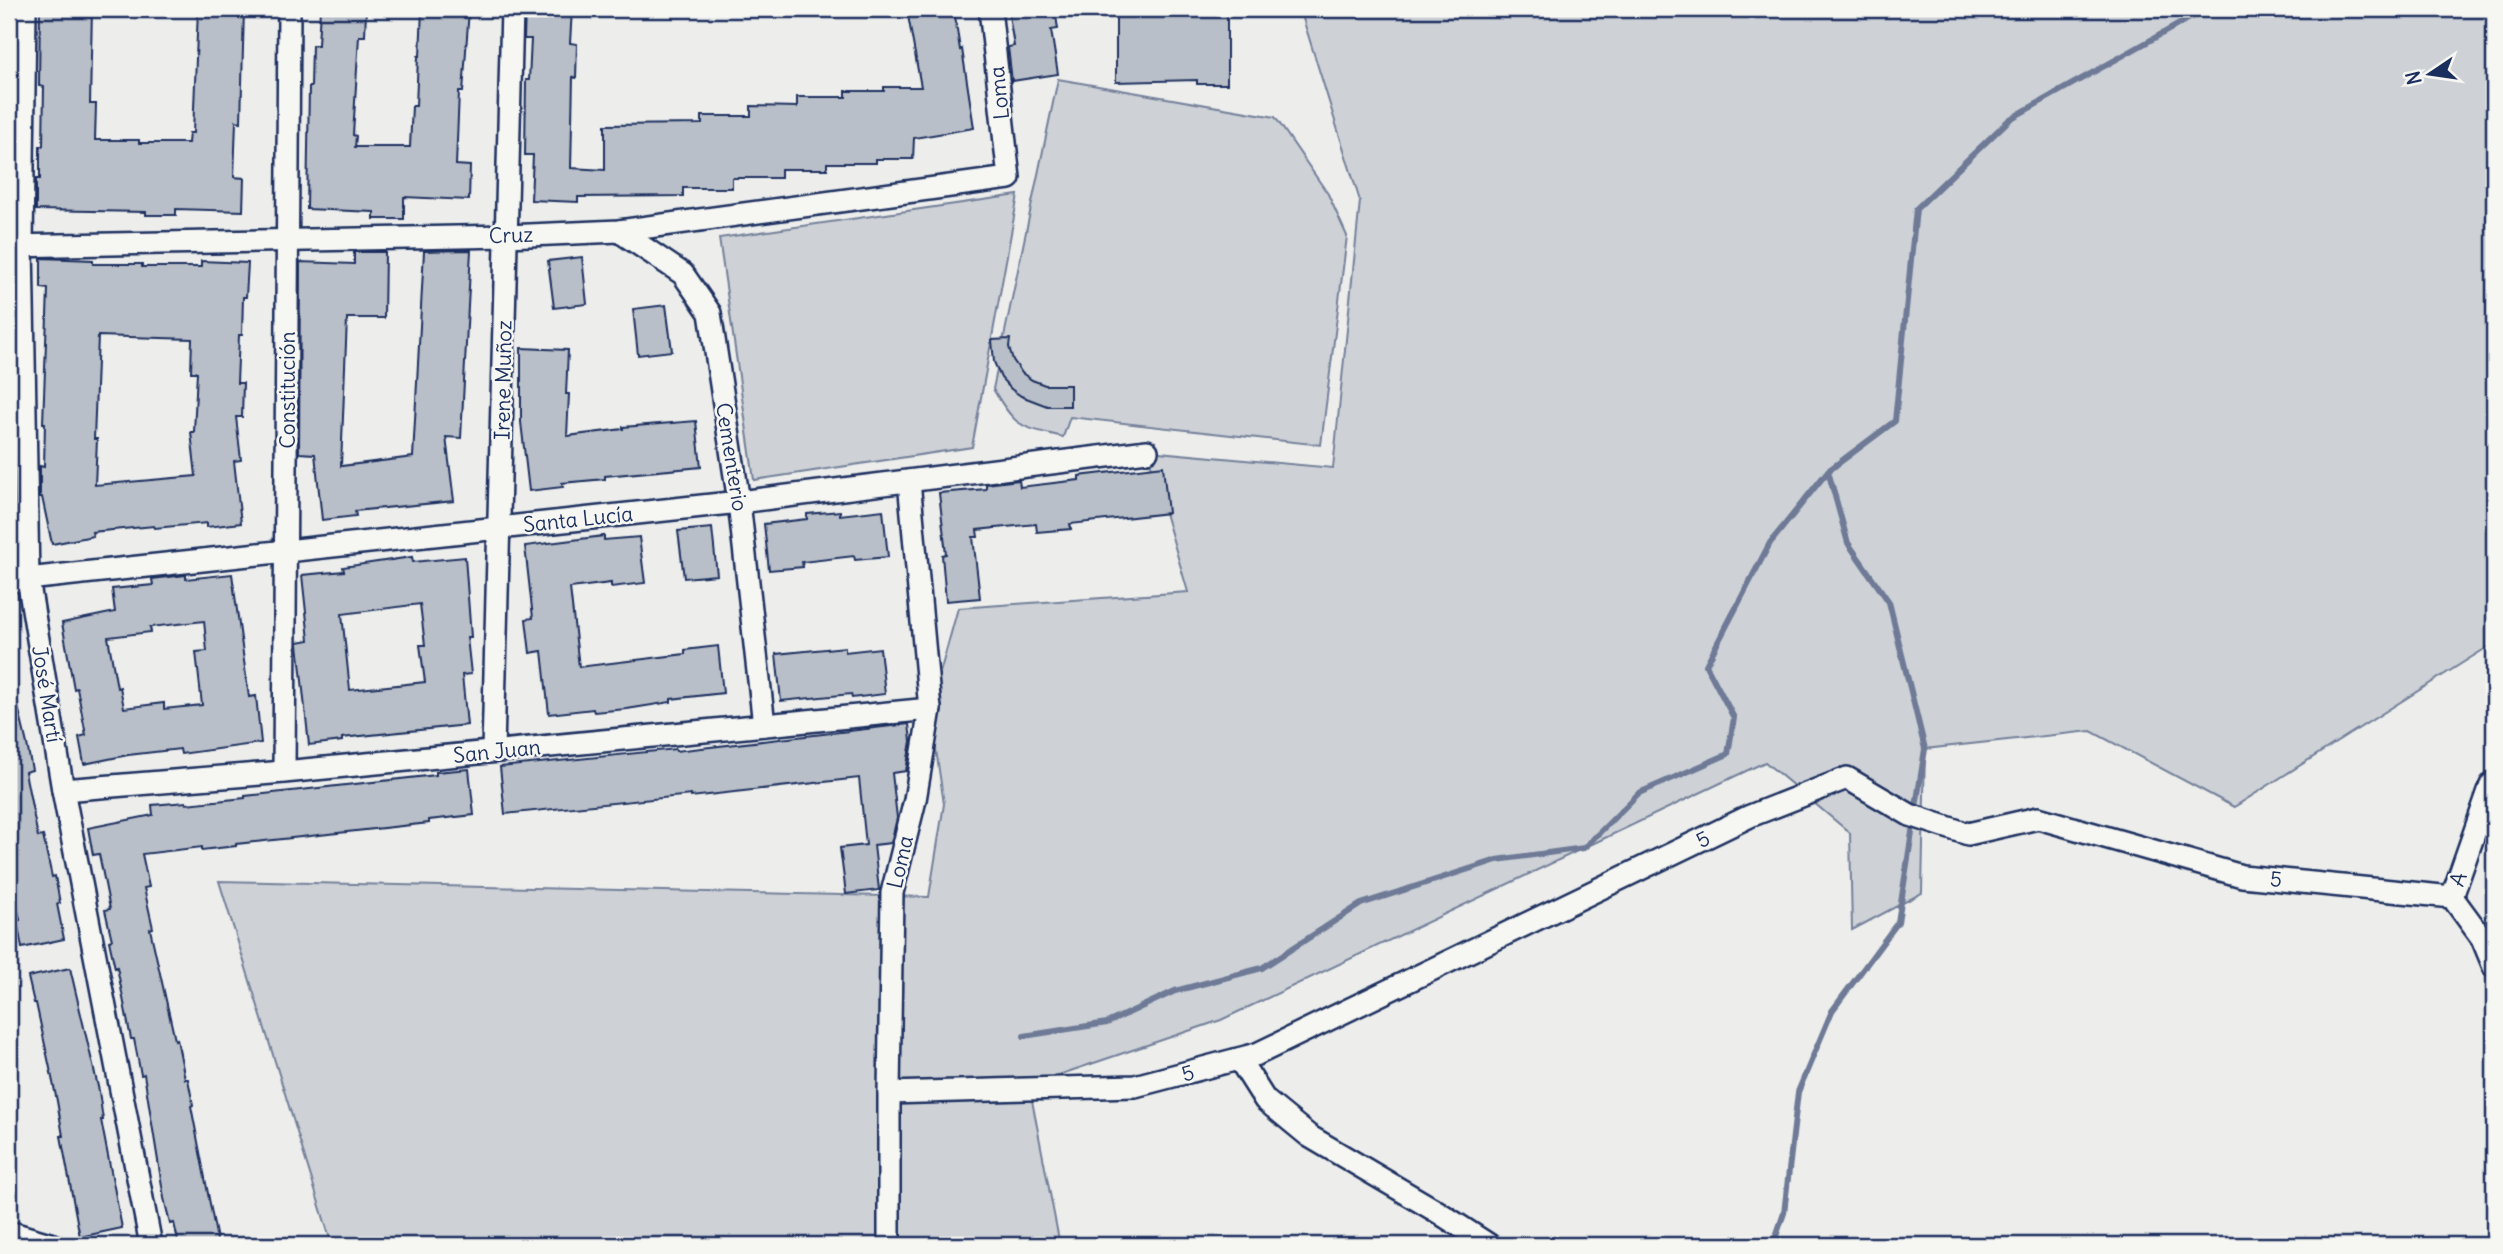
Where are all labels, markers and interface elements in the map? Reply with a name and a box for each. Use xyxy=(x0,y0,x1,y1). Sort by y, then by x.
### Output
north arrow xyxy=(2394,38,2464,108)
street label: Loma xyxy=(983,65,1015,121)
text: N xyxy=(2400,69,2427,87)
street label: Cruz xyxy=(488,221,534,249)
street label: Irene Muñoz xyxy=(488,320,518,440)
street label: Constitución xyxy=(274,331,301,449)
street label: Cementerio xyxy=(710,401,754,513)
street label: Santa Lucía xyxy=(522,500,634,538)
street label: José Martí xyxy=(26,644,68,745)
street label: San Juan xyxy=(452,733,542,769)
street label: 5 xyxy=(1692,824,1714,854)
street label: Loma xyxy=(881,833,919,891)
street label: 5 xyxy=(2269,865,2283,893)
street label: A xyxy=(2443,868,2473,890)
street label: 5 xyxy=(1179,1058,1197,1088)

